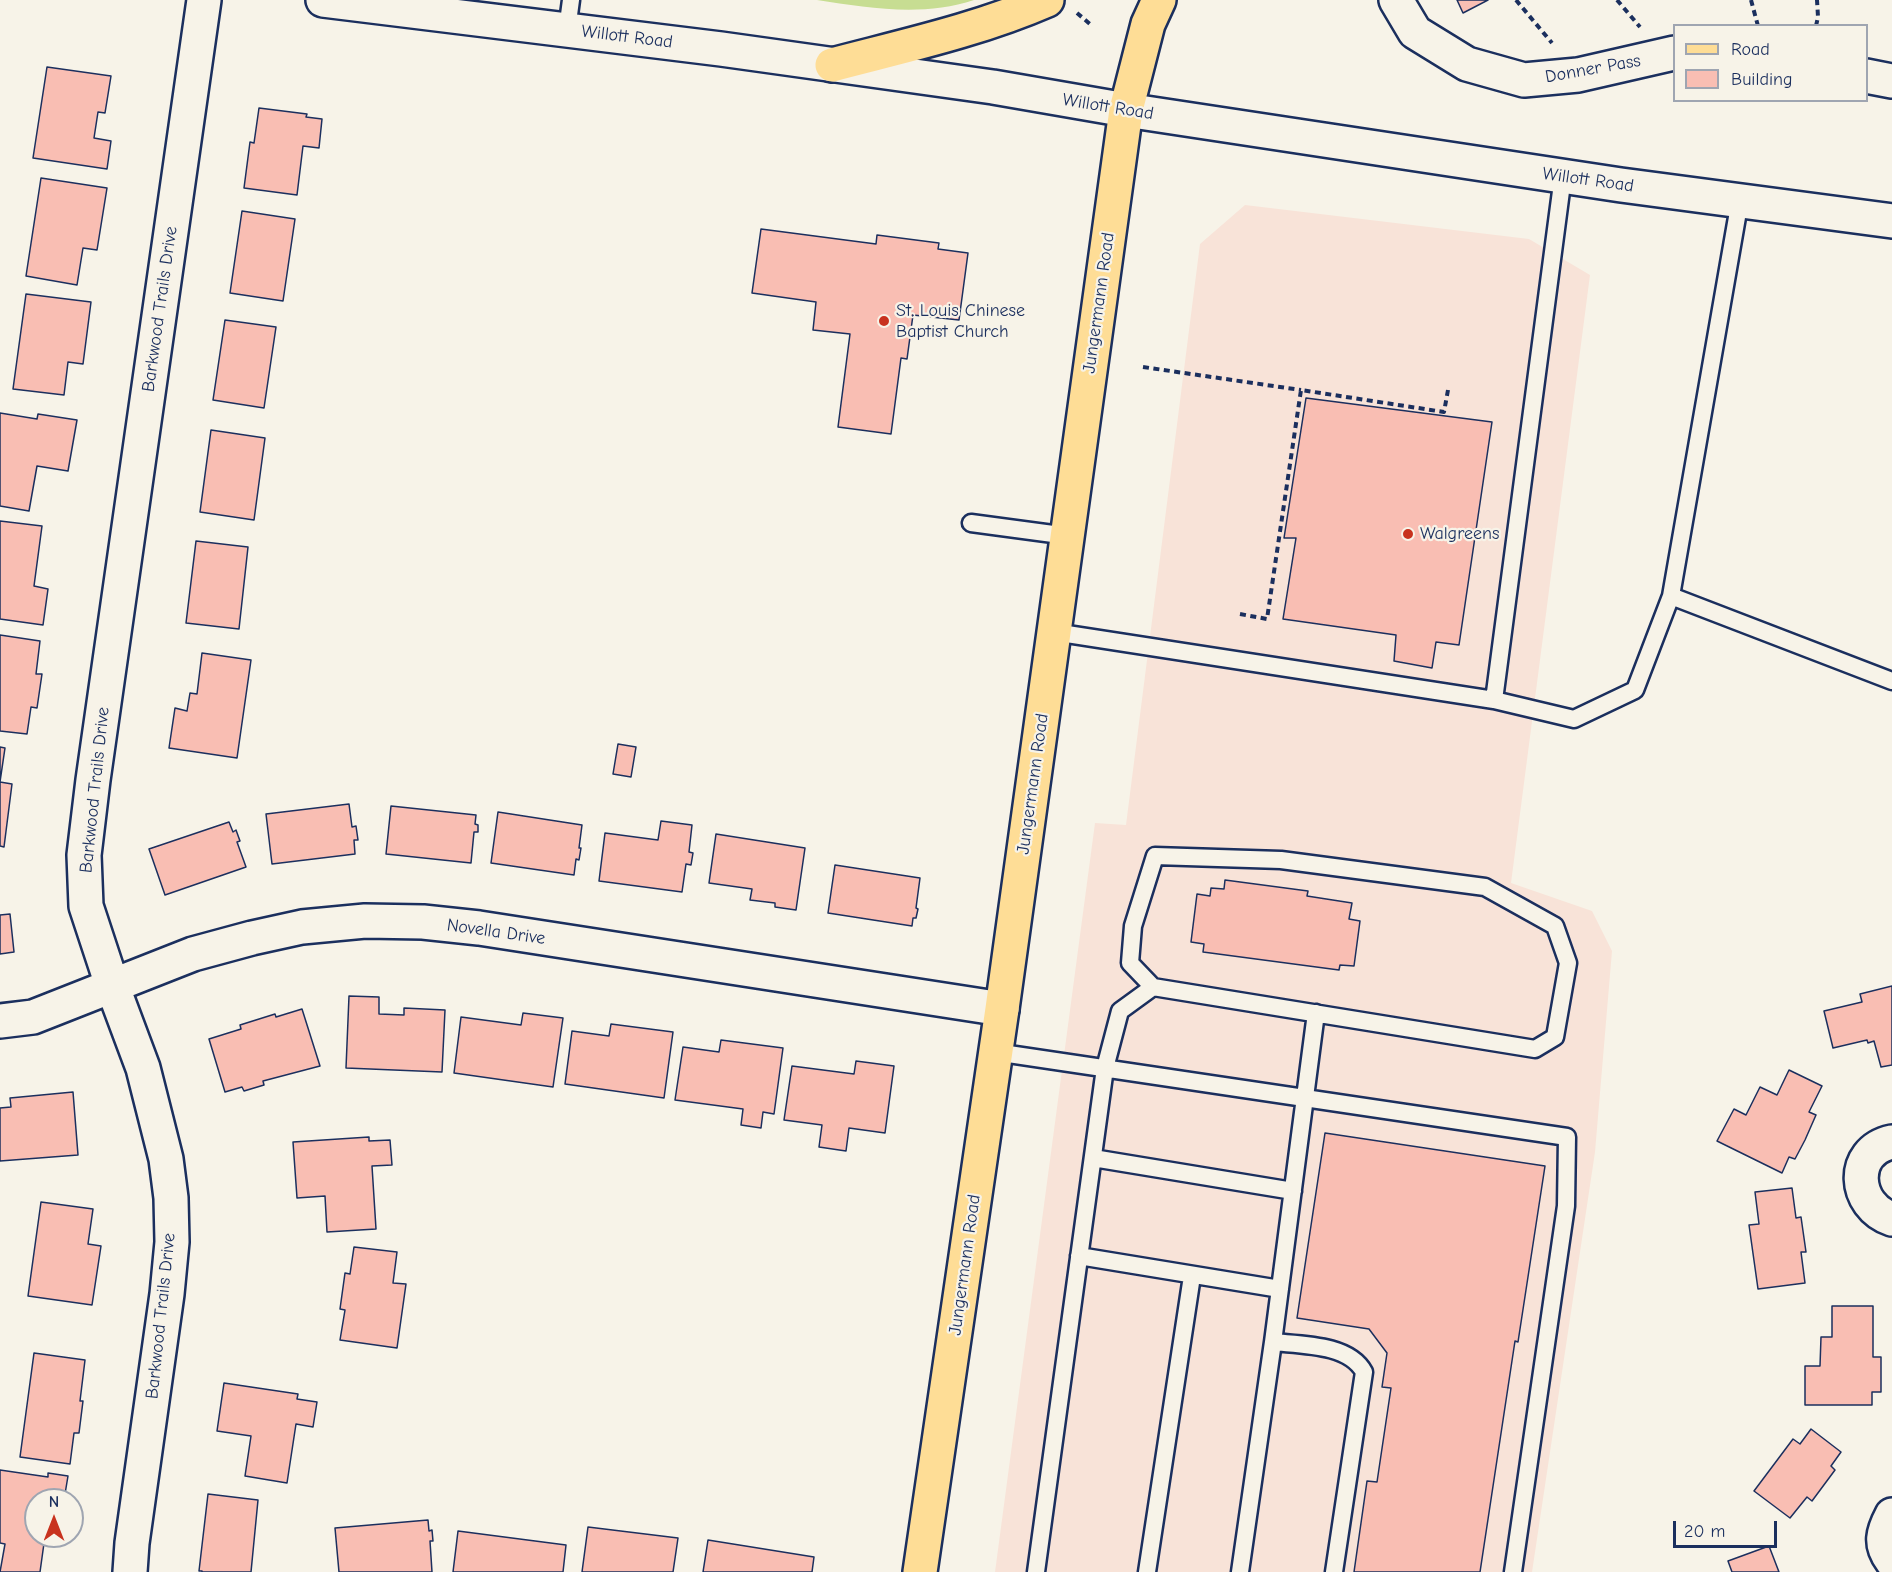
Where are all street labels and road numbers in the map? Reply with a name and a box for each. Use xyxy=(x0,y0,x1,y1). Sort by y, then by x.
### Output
street label: Willott Road xyxy=(580,21,674,53)
street label: Donner Pass xyxy=(1544,50,1642,88)
street label: Willott Road xyxy=(1061,89,1155,125)
street label: Willott Road xyxy=(1541,163,1635,197)
street label: Barkwood Trails Drive xyxy=(138,225,182,393)
street label: Jungermann Road xyxy=(1078,231,1120,375)
street label: Barkwood Trails Drive xyxy=(76,706,114,874)
street label: Jungermann Road xyxy=(1012,712,1054,856)
street label: Novella Drive xyxy=(445,914,547,950)
street label: Jungermann Road xyxy=(944,1193,986,1337)
street label: Barkwood Trails Drive xyxy=(142,1232,180,1400)

